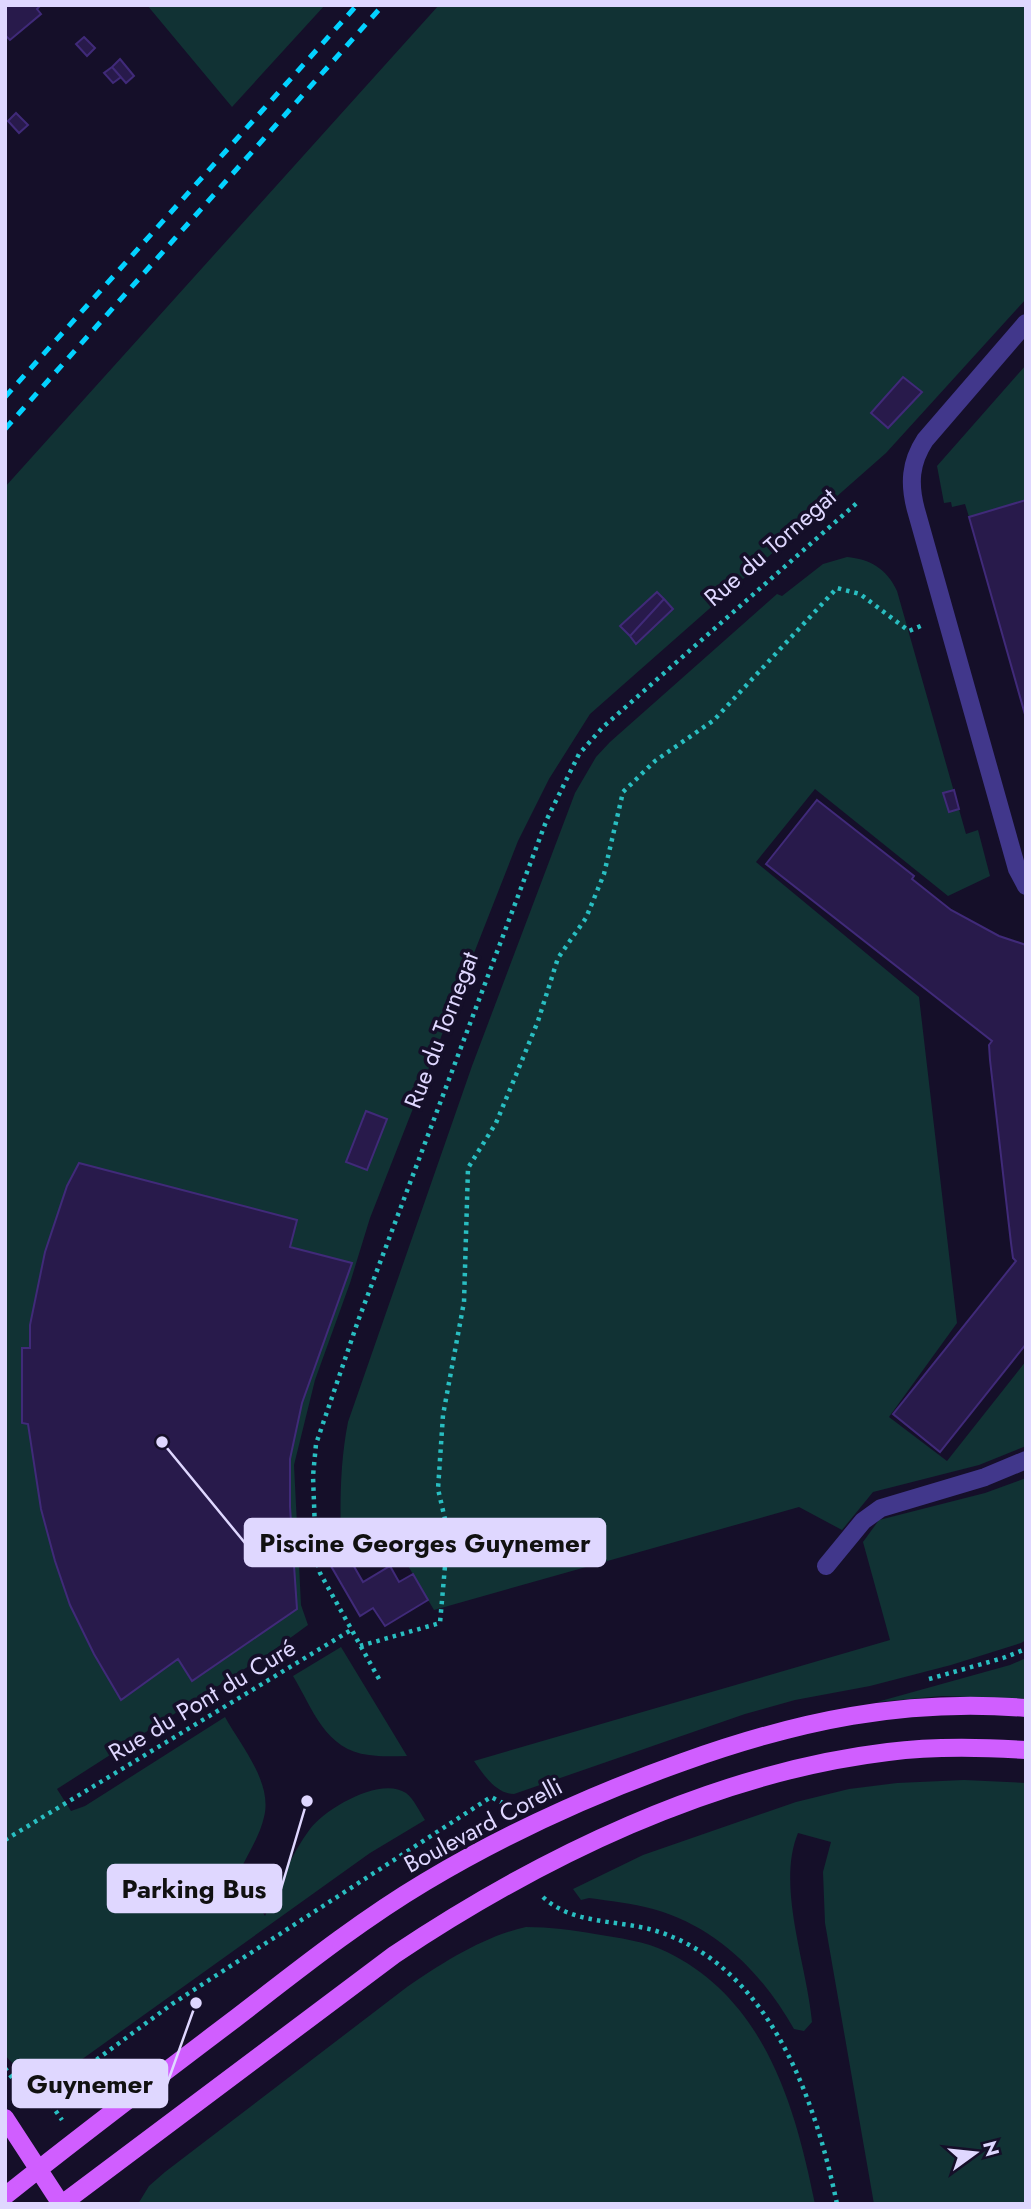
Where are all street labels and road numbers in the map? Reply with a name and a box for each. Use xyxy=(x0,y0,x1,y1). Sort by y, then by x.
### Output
street label: Rue du Tornegat xyxy=(696,479,844,614)
street label: Rue du Tornegat xyxy=(395,946,487,1113)
street label: Rue du Pont du Curé xyxy=(102,1630,302,1770)
street label: Boulevard Corelli xyxy=(398,1768,568,1882)

